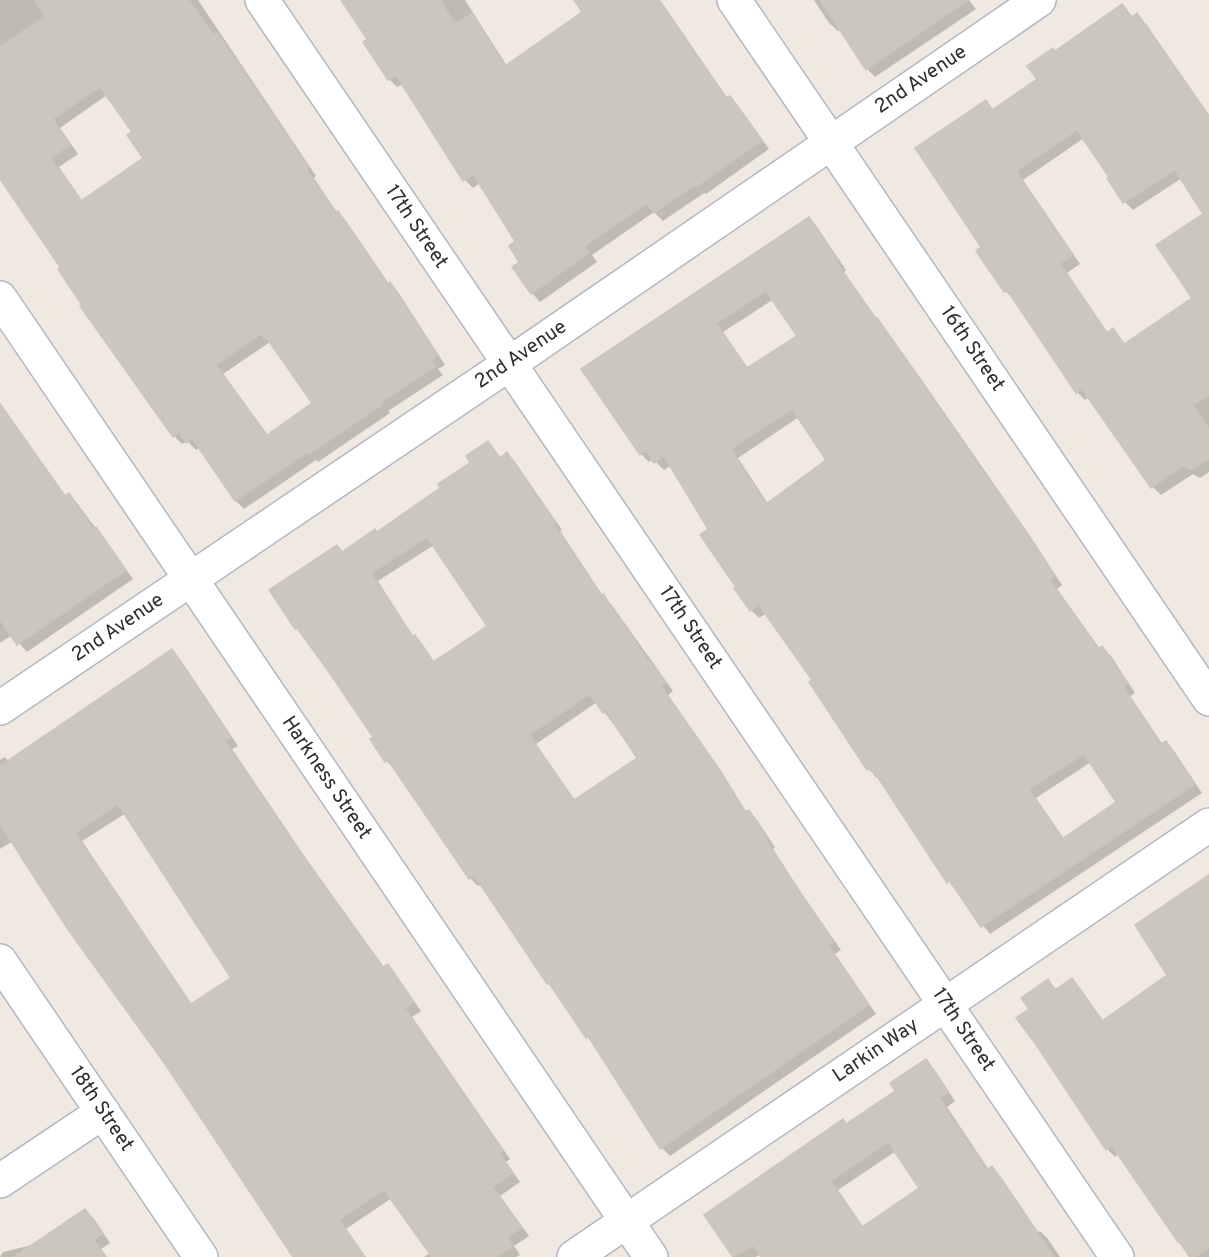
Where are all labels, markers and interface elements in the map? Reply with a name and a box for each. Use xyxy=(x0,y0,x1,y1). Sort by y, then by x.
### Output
street label: 2nd Avenue xyxy=(870,40,972,120)
street label: 17th Street xyxy=(379,180,453,274)
street label: 16th Street xyxy=(934,301,1010,397)
street label: 2nd Avenue xyxy=(470,315,572,395)
street label: 17th Street xyxy=(653,581,727,675)
street label: 2nd Avenue xyxy=(67,588,169,668)
street label: Harkness Street xyxy=(275,711,377,845)
street label: 17th Street xyxy=(926,983,1000,1077)
street label: Larkin Way xyxy=(828,1013,924,1089)
street label: 18th Street xyxy=(63,1061,139,1157)

